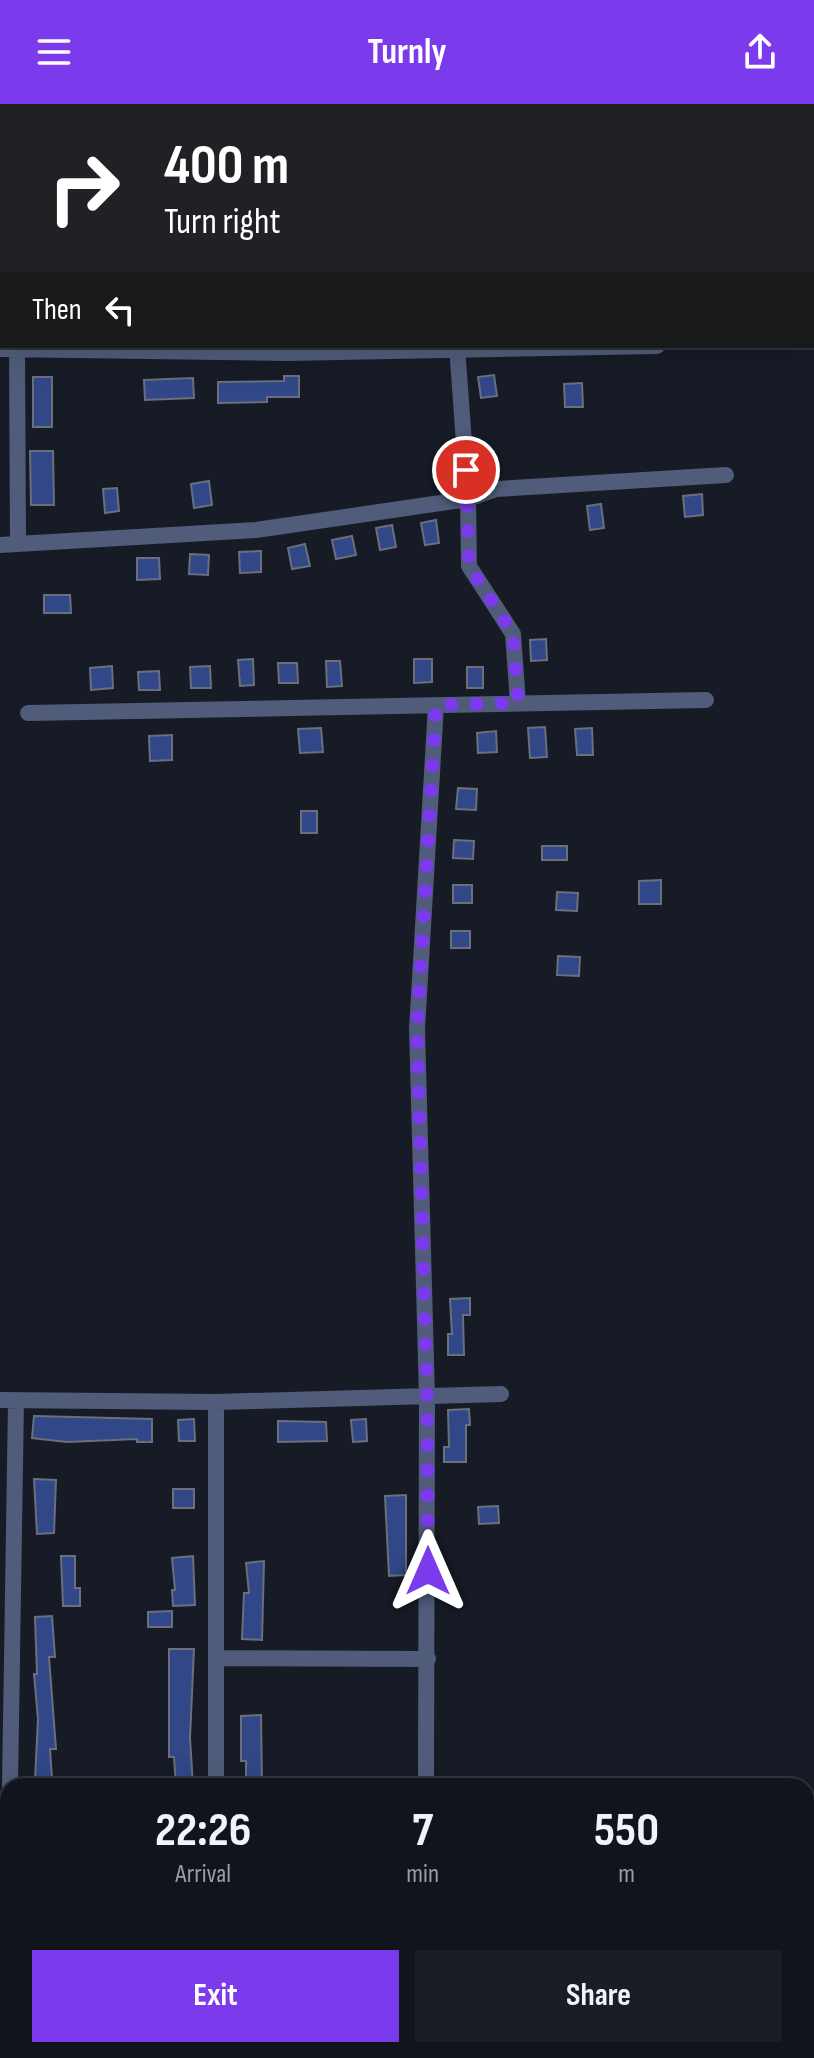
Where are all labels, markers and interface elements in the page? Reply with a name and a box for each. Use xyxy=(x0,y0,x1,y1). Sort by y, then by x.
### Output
icon: menu xyxy=(32,30,76,74)
icon: share xyxy=(738,30,782,74)
text: Turnly xyxy=(368,31,446,74)
text: 400 m xyxy=(164,133,289,200)
icon: right xyxy=(32,136,136,240)
text: Turn right xyxy=(164,201,281,244)
icon: left xyxy=(98,288,142,332)
text: Then xyxy=(32,292,82,328)
pin xyxy=(432,436,500,504)
icon: arrive xyxy=(444,448,488,492)
position arrow xyxy=(386,1529,470,1613)
text: 22:26 xyxy=(155,1802,251,1859)
text: 7 xyxy=(412,1802,433,1859)
text: 550 xyxy=(594,1802,659,1859)
text: Arrival xyxy=(175,1859,231,1890)
text: min xyxy=(406,1859,439,1890)
text: m xyxy=(618,1859,635,1890)
button: Exit xyxy=(32,1950,399,2042)
button: Share xyxy=(415,1950,782,2042)

